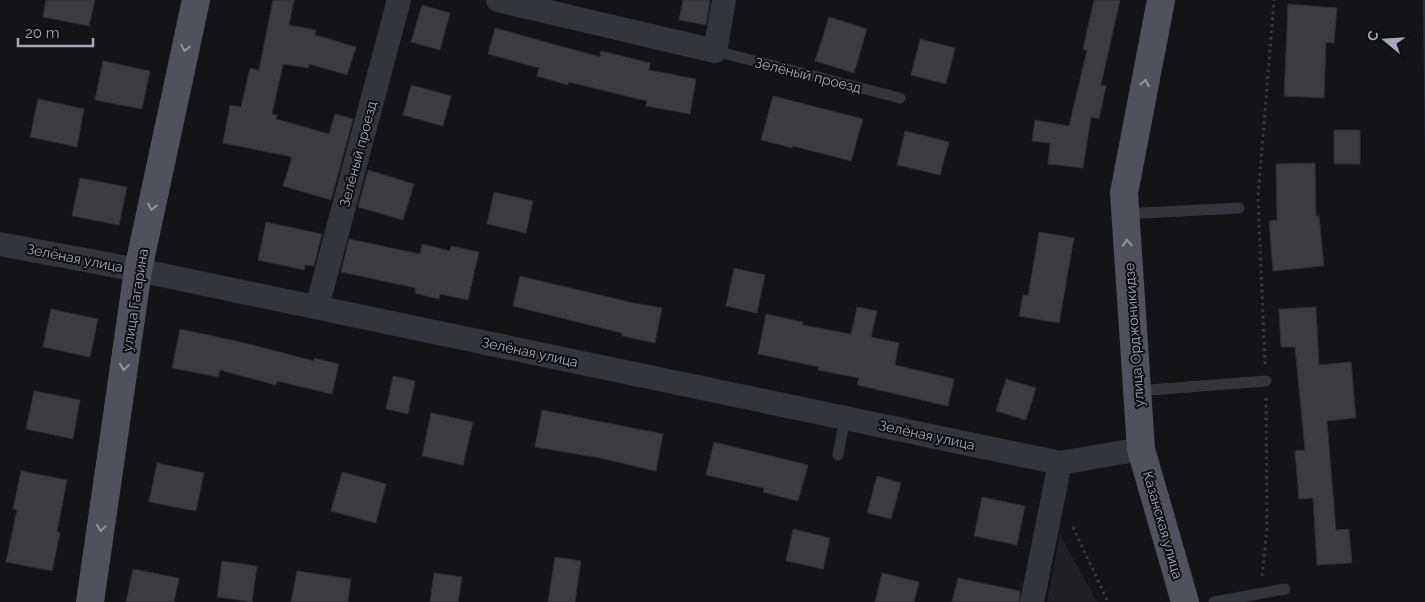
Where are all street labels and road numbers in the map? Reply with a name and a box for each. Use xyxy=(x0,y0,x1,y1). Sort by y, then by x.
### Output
street label: Зелёный проезд xyxy=(753,54,863,96)
street label: Зелёный проезд xyxy=(336,99,380,209)
street label: Зелёная улица xyxy=(25,241,125,275)
street label: улица Гагарина xyxy=(119,247,151,353)
street label: улица Орджоникидзе xyxy=(1121,262,1147,408)
street label: Зелёная улица xyxy=(480,334,580,370)
street label: Зелёная улица xyxy=(877,417,977,453)
street label: Казанская улица xyxy=(1140,469,1186,581)

